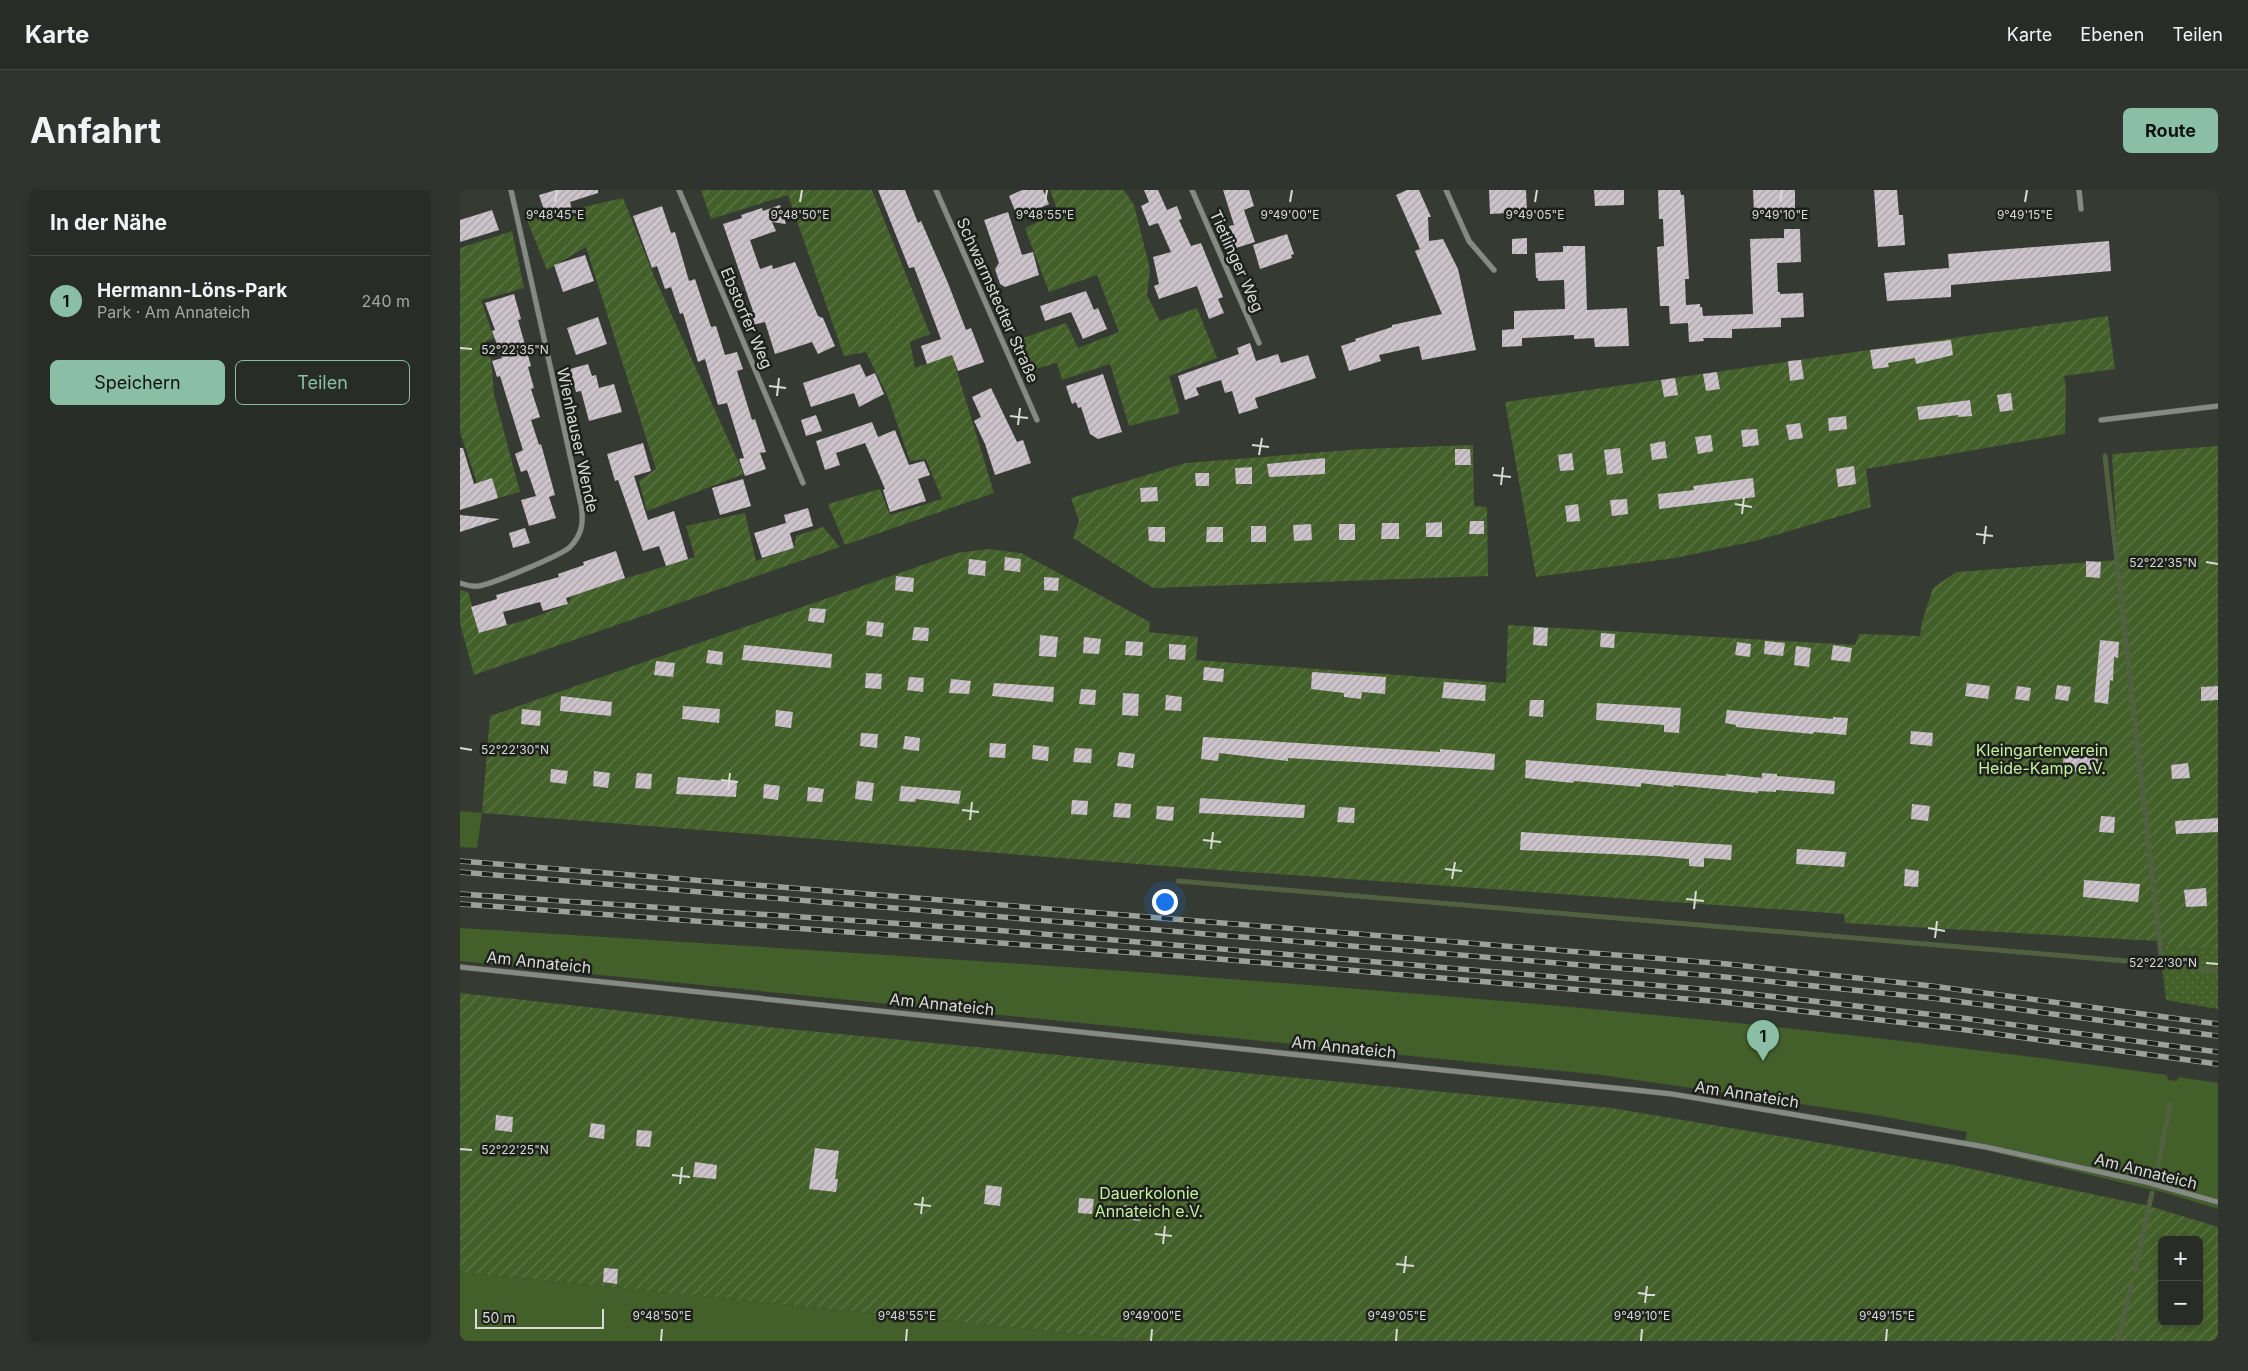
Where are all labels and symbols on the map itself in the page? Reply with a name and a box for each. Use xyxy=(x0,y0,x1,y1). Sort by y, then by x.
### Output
text: 9°48'45"E xyxy=(526,207,584,222)
text: 9°48'50"E xyxy=(771,207,829,222)
text: 9°48'55"E xyxy=(1016,207,1074,222)
street label: Tietlinger Weg xyxy=(1206,207,1268,315)
text: 9°49'00"E xyxy=(1260,207,1320,222)
text: 9°49'05"E xyxy=(1506,207,1564,222)
text: 9°49'10"E xyxy=(1752,207,1808,222)
text: 9°49'15"E xyxy=(1997,207,2053,222)
street label: Schwarmstedter Straße xyxy=(953,214,1043,386)
street label: Ebstorfer Weg xyxy=(717,264,777,372)
text: 52°22'35"N xyxy=(481,342,549,357)
street label: Wienhauser Wende xyxy=(553,366,603,514)
text: 52°22'35"N xyxy=(2129,555,2197,570)
park label: Kleingartenverein Heide-Kamp e.V. xyxy=(1976,740,2108,778)
text: 52°22'30"N xyxy=(481,742,549,757)
your location xyxy=(1152,889,1178,915)
street label: Am Annateich xyxy=(486,947,592,977)
text: 52°22'30"N xyxy=(2129,955,2197,970)
street label: Am Annateich xyxy=(889,989,995,1019)
pin: 1 xyxy=(1747,1020,1779,1061)
street label: Am Annateich xyxy=(1291,1032,1397,1062)
street label: Am Annateich xyxy=(1693,1076,1801,1112)
text: 52°22'25"N xyxy=(481,1142,549,1157)
street label: Am Annateich xyxy=(2092,1149,2200,1193)
park label: Dauerkolonie Annateich e.V. xyxy=(1095,1183,1203,1221)
scale bar xyxy=(475,1306,604,1329)
text: 9°48'50"E xyxy=(633,1308,691,1323)
text: 9°48'55"E xyxy=(878,1308,936,1323)
text: 9°49'00"E xyxy=(1122,1308,1182,1323)
text: 9°49'05"E xyxy=(1368,1308,1426,1323)
text: 9°49'10"E xyxy=(1614,1308,1670,1323)
text: 9°49'15"E xyxy=(1859,1308,1915,1323)

